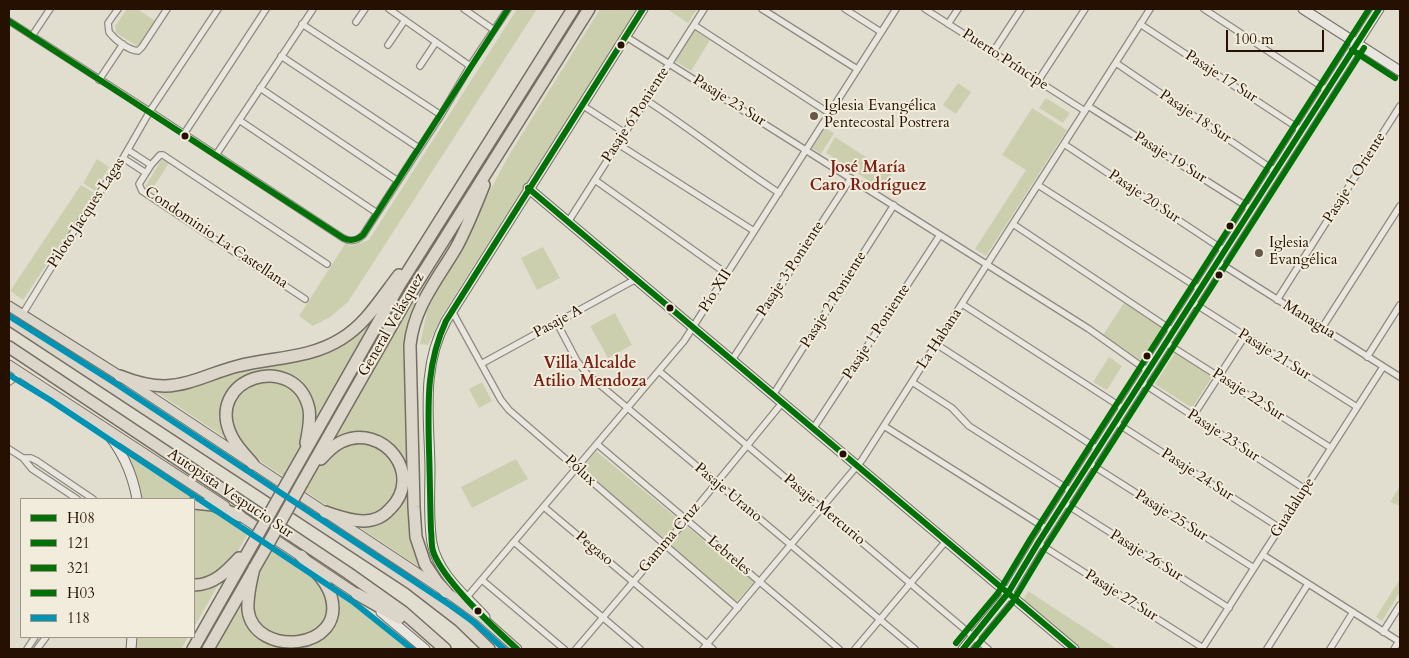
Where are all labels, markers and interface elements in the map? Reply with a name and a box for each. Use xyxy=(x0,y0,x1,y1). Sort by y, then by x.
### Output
scale bar xyxy=(1229,20,1326,52)
street label: Puerto Príncipe xyxy=(959,25,1051,95)
text: 100 m xyxy=(1234,29,1274,49)
unlabelled marker xyxy=(616,40,626,50)
street label: Pasaje 17 Sur xyxy=(1181,47,1261,107)
street label: Pasaje 6 Poniente xyxy=(598,64,674,166)
street label: Pasaje 23 Sur xyxy=(689,72,769,130)
street label: Pasaje 18 Sur xyxy=(1156,86,1234,148)
place label: Iglesia Evangélica Pentecostal Postrera xyxy=(824,98,950,133)
marker: Iglesia Evangélica Pentecostal Postrera xyxy=(808,110,820,122)
street label: Pasaje 19 Sur xyxy=(1130,129,1210,187)
street label: Pasaje 1 Oriente xyxy=(1320,129,1390,227)
unlabelled marker xyxy=(180,131,190,141)
street label: Piloto Jacques Lagas xyxy=(45,154,129,272)
district label: José María Caro Rodríguez xyxy=(810,158,926,196)
street label: Pasaje 20 Sur xyxy=(1105,166,1183,228)
street label: Condominio La Castellana xyxy=(141,183,291,293)
street label: Pasaje 3 Poniente xyxy=(753,218,829,320)
unlabelled marker xyxy=(1225,221,1235,231)
place label: Iglesia Evangélica xyxy=(1269,235,1337,270)
marker: Iglesia Evangélica xyxy=(1253,247,1265,259)
street label: Pasaje 2 Poniente xyxy=(797,248,871,352)
street label: Pío XII xyxy=(696,266,736,316)
street label: General Velásquez xyxy=(355,270,429,380)
unlabelled marker xyxy=(1214,270,1224,280)
street label: Pasaje 1 Poniente xyxy=(839,281,915,383)
street label: Managua xyxy=(1279,297,1339,343)
street label: Pasaje A xyxy=(531,302,585,342)
unlabelled marker xyxy=(665,303,675,313)
street label: La Habana xyxy=(914,306,966,372)
street label: Pasaje 21 Sur xyxy=(1234,326,1314,384)
unlabelled marker xyxy=(1142,351,1152,361)
district label: Villa Alcalde Atilio Mendoza xyxy=(533,354,647,392)
street label: Pasaje 22 Sur xyxy=(1208,365,1288,425)
street label: Pasaje 23 Sur xyxy=(1183,406,1263,466)
street label: Autopista Vespucio Sur xyxy=(164,445,296,543)
street label: Pasaje 24 Sur xyxy=(1157,445,1237,505)
unlabelled marker xyxy=(838,449,848,459)
street label: Pólux xyxy=(561,452,599,490)
street label: Pasaje Urano xyxy=(691,460,765,526)
street label: Pasaje Mercurio xyxy=(779,471,869,549)
street label: Guadalupe xyxy=(1267,475,1319,541)
street label: Pasaje 25 Sur xyxy=(1131,487,1211,545)
legend xyxy=(20,498,195,638)
street label: Gamma Cruz xyxy=(635,499,705,577)
text: H08 xyxy=(67,508,95,528)
street label: Pasaje 26 Sur xyxy=(1106,527,1186,585)
street label: Pegaso xyxy=(571,528,617,570)
street label: Lebreles xyxy=(703,532,755,580)
text: 121 xyxy=(67,533,90,553)
text: 321 xyxy=(67,558,90,578)
street label: Pasaje 27 Sur xyxy=(1081,567,1161,625)
text: H03 xyxy=(67,583,95,603)
unlabelled marker xyxy=(473,606,483,616)
text: 118 xyxy=(67,608,90,628)

